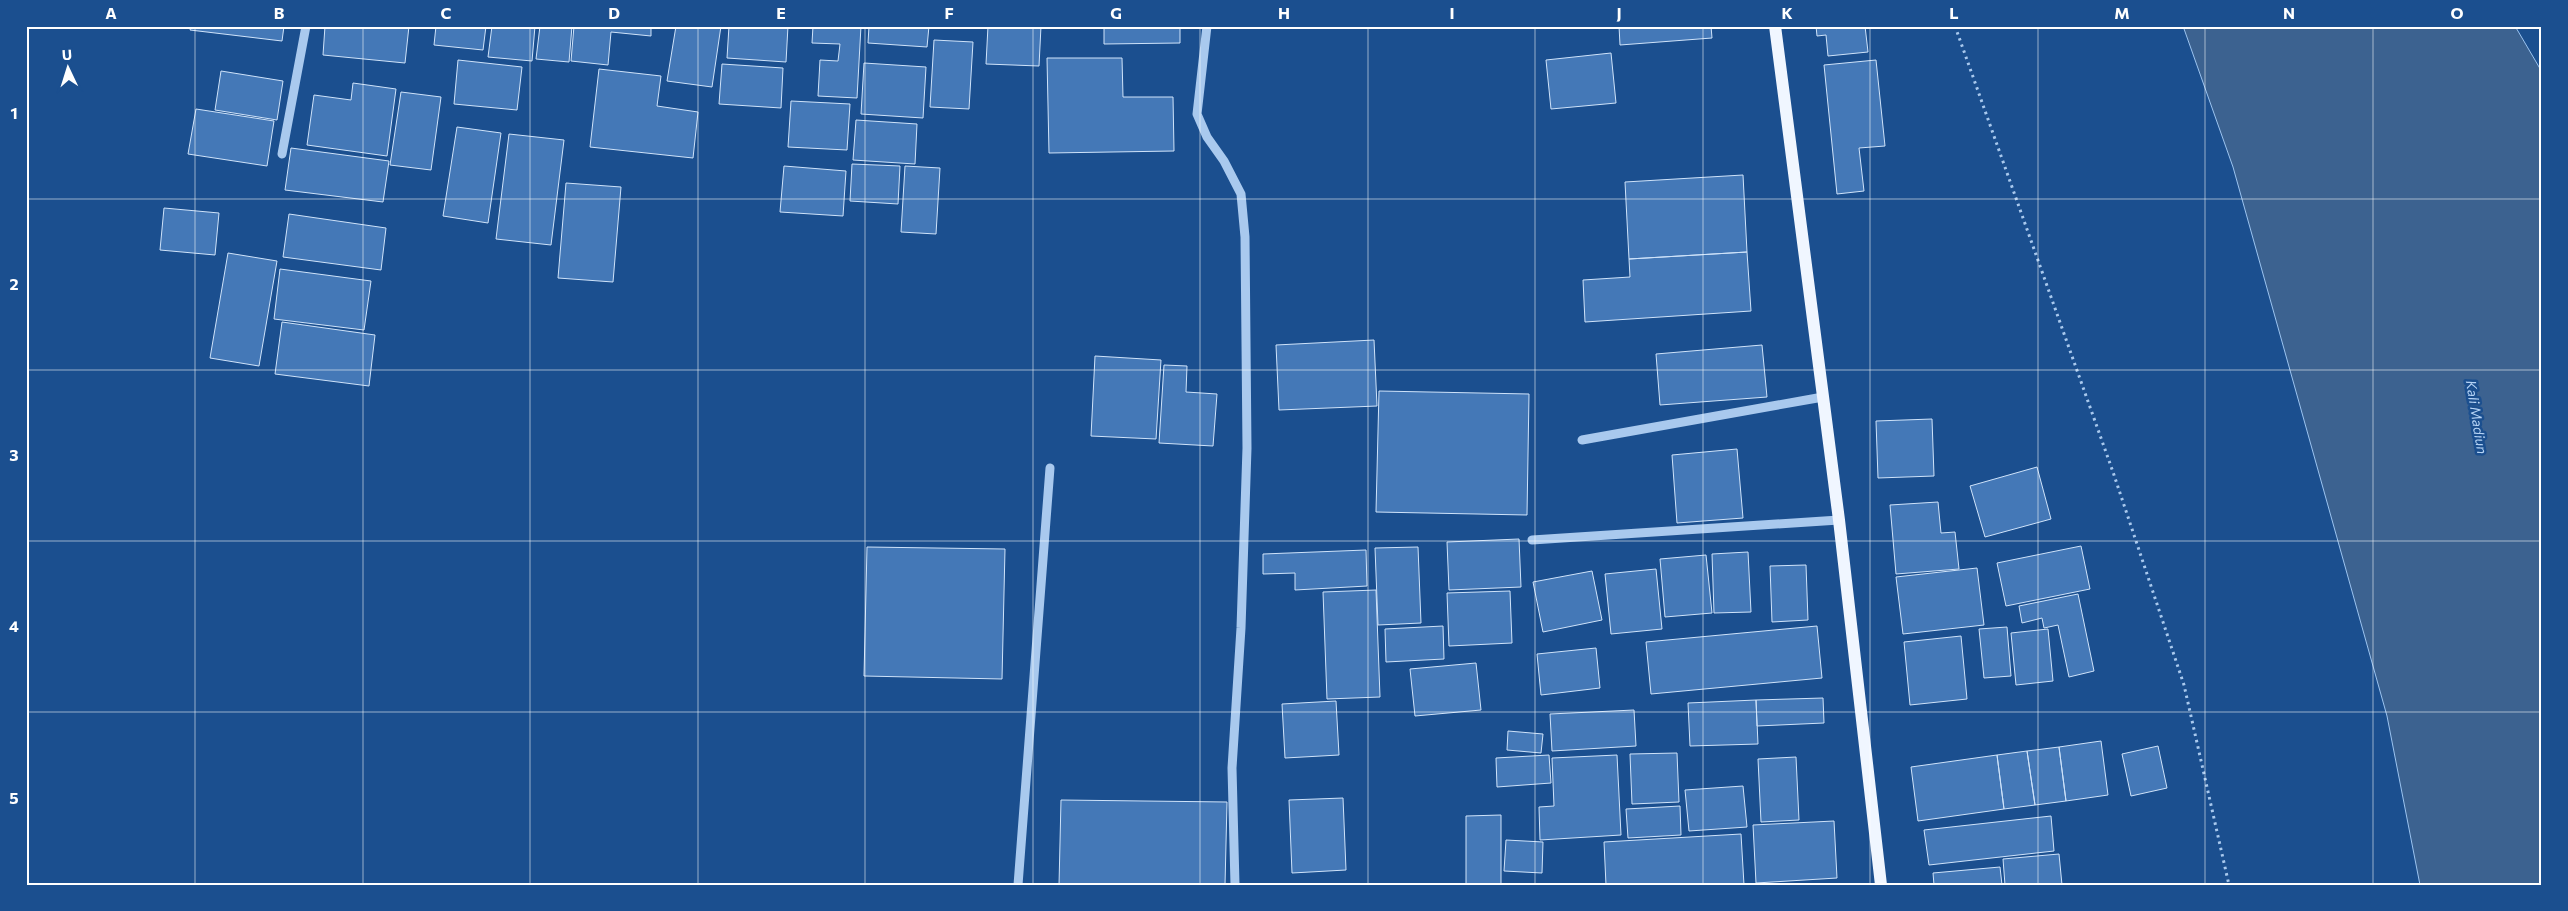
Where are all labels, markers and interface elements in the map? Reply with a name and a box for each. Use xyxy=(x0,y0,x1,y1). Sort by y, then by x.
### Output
text: A xyxy=(105,3,117,22)
text: B xyxy=(274,3,285,22)
text: C xyxy=(441,3,452,22)
text: D xyxy=(608,3,620,22)
text: E xyxy=(776,3,786,22)
text: F xyxy=(944,3,954,22)
text: G xyxy=(1110,3,1122,22)
text: H xyxy=(1278,3,1290,22)
text: I xyxy=(1449,3,1455,22)
text: J xyxy=(1616,3,1622,22)
text: K xyxy=(1781,3,1793,22)
text: L xyxy=(1949,3,1959,22)
text: M xyxy=(2114,3,2130,22)
text: N xyxy=(2283,3,2295,22)
text: O xyxy=(2450,3,2464,22)
north arrow xyxy=(42,42,92,92)
text: U xyxy=(61,46,73,63)
text: 1 xyxy=(10,103,18,122)
text: 2 xyxy=(9,274,19,293)
water label: Kali Madiun xyxy=(2463,379,2491,455)
text: 3 xyxy=(9,445,19,464)
text: 4 xyxy=(9,616,19,635)
text: 5 xyxy=(9,788,19,807)

